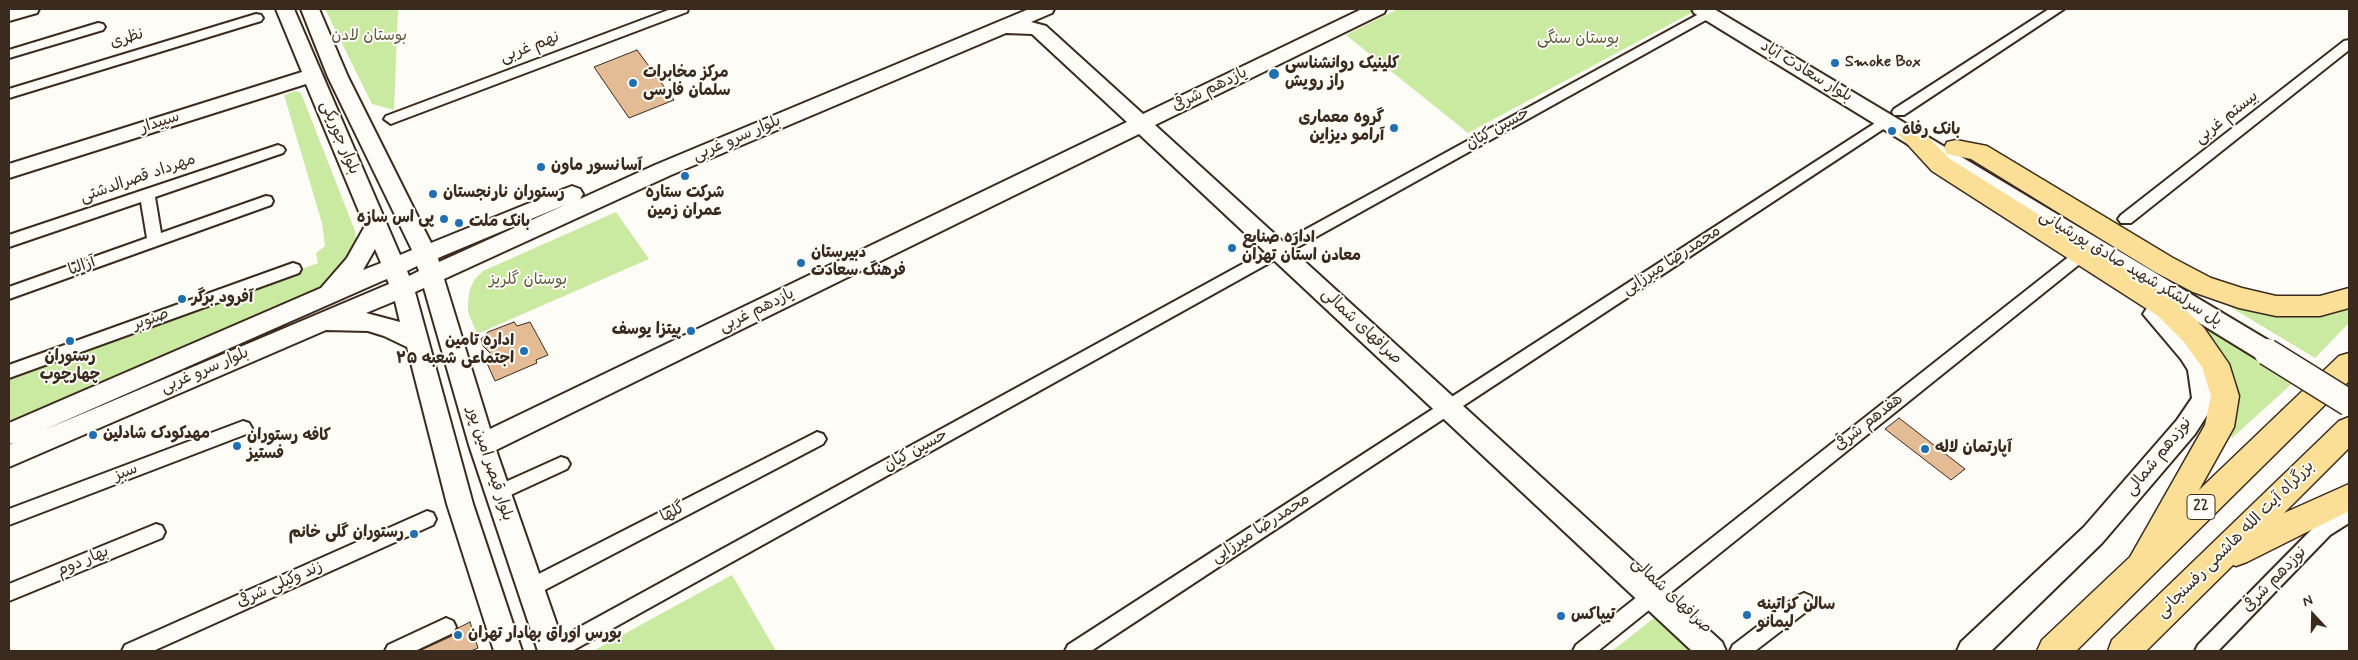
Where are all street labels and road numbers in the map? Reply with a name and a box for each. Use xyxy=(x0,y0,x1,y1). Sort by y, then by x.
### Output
street label: نظری xyxy=(108,25,146,53)
street label: نهم غربی xyxy=(498,28,562,68)
street label: بلوار سعادت آباد xyxy=(1757,37,1855,107)
street label: یازدهم شرقی xyxy=(1169,64,1251,116)
street label: بیستم غربی xyxy=(2191,87,2263,149)
street label: بلوار جوریکی xyxy=(315,98,363,178)
street label: حسین کیان xyxy=(1463,104,1533,154)
street label: سپیدار xyxy=(138,108,182,138)
street label: بلوار سرو غربی xyxy=(690,112,784,166)
street label: مهرداد قصرالدشتی xyxy=(78,150,198,208)
street label: پل سرلشکر شهید صادق پورشیانی xyxy=(2035,207,2225,331)
street label: محمدرضا میرزایی xyxy=(1619,222,1725,300)
street label: آزالیا xyxy=(66,253,98,281)
street label: یازدهم غربی xyxy=(716,285,798,337)
street label: صرافهای شمالی xyxy=(1317,285,1405,369)
street label: صنوبر xyxy=(130,305,172,335)
street label: بلوار سرو غربی xyxy=(158,344,252,398)
street label: هفدهم شرقی xyxy=(1831,390,1907,456)
street label: بلوار قیصر امین پور xyxy=(461,404,517,524)
street label: نوزدهم شمالی xyxy=(2122,414,2196,500)
street label: حسین کیان xyxy=(881,426,951,476)
street label: بزرگراه آیت الله هاشمی رفسنجانی xyxy=(2153,457,2319,623)
street label: سبز xyxy=(111,460,141,486)
street label: محمدرضا میرزایی xyxy=(1208,490,1314,568)
road number: 22 xyxy=(2187,494,2215,520)
street label: گلها xyxy=(657,499,689,527)
street label: بهار دوم xyxy=(54,542,112,582)
street label: نوزدهم شرقی xyxy=(2239,543,2311,617)
street label: صرافهای شمالی xyxy=(1627,554,1715,638)
street label: زند وکیلی شرقی xyxy=(234,558,326,612)

